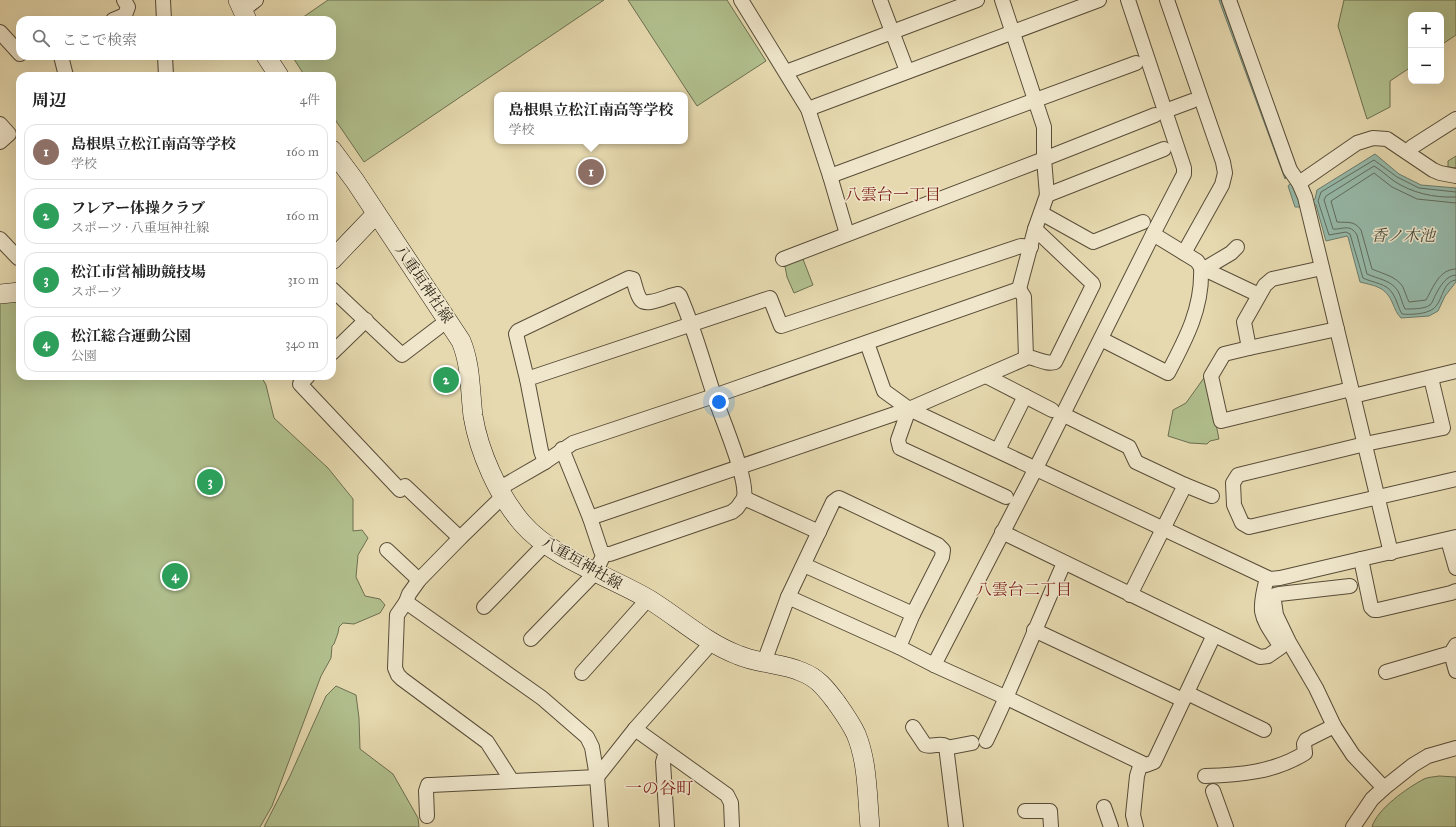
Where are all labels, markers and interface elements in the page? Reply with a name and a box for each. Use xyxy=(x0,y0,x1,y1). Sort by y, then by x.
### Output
map controls xyxy=(1408,12,1444,84)
button: + xyxy=(1408,12,1444,48)
search box xyxy=(16,16,336,60)
icon: search xyxy=(30,27,52,49)
text: ここで検索 xyxy=(62,31,137,49)
button: − xyxy=(1408,48,1444,84)
text: 周辺 xyxy=(32,90,66,111)
text: 4件 xyxy=(300,92,320,108)
popup xyxy=(494,92,688,144)
text: 島根県立松江南高等学校 xyxy=(508,101,674,119)
text: 学校 xyxy=(508,122,535,138)
text: 島根県立松江南高等学校 xyxy=(71,135,236,153)
text: 1 xyxy=(43,144,49,160)
text: 160 m xyxy=(286,144,319,160)
text: 学校 xyxy=(71,156,97,172)
pin: 1 xyxy=(578,157,604,187)
district label: 八雲台一丁目 xyxy=(845,185,941,204)
text: フレアー体操クラブ xyxy=(71,199,205,217)
text: 2 xyxy=(43,208,49,224)
text: 160 m xyxy=(286,208,319,224)
text: スポーツ · 八重垣神社線 xyxy=(71,220,209,236)
water label: 香ノ木池 xyxy=(1371,226,1437,245)
street label: 八重垣神社線 xyxy=(391,242,457,326)
text: 松江市営補助競技場 xyxy=(71,263,206,281)
text: 3 xyxy=(43,272,49,288)
text: 310 m xyxy=(287,272,319,288)
text: スポーツ xyxy=(71,284,122,300)
text: 松江総合運動公園 xyxy=(71,327,191,345)
text: 4 xyxy=(42,336,50,352)
text: 340 m xyxy=(285,336,319,352)
text: 公園 xyxy=(71,348,97,364)
pin: 2 xyxy=(433,365,459,395)
your location xyxy=(709,392,729,412)
pin: 3 xyxy=(197,467,223,497)
street label: 八重垣神社線 xyxy=(539,533,625,593)
pin: 4 xyxy=(162,561,188,591)
district label: 八雲台二丁目 xyxy=(976,580,1072,599)
district label: 一の谷町 xyxy=(625,778,693,799)

